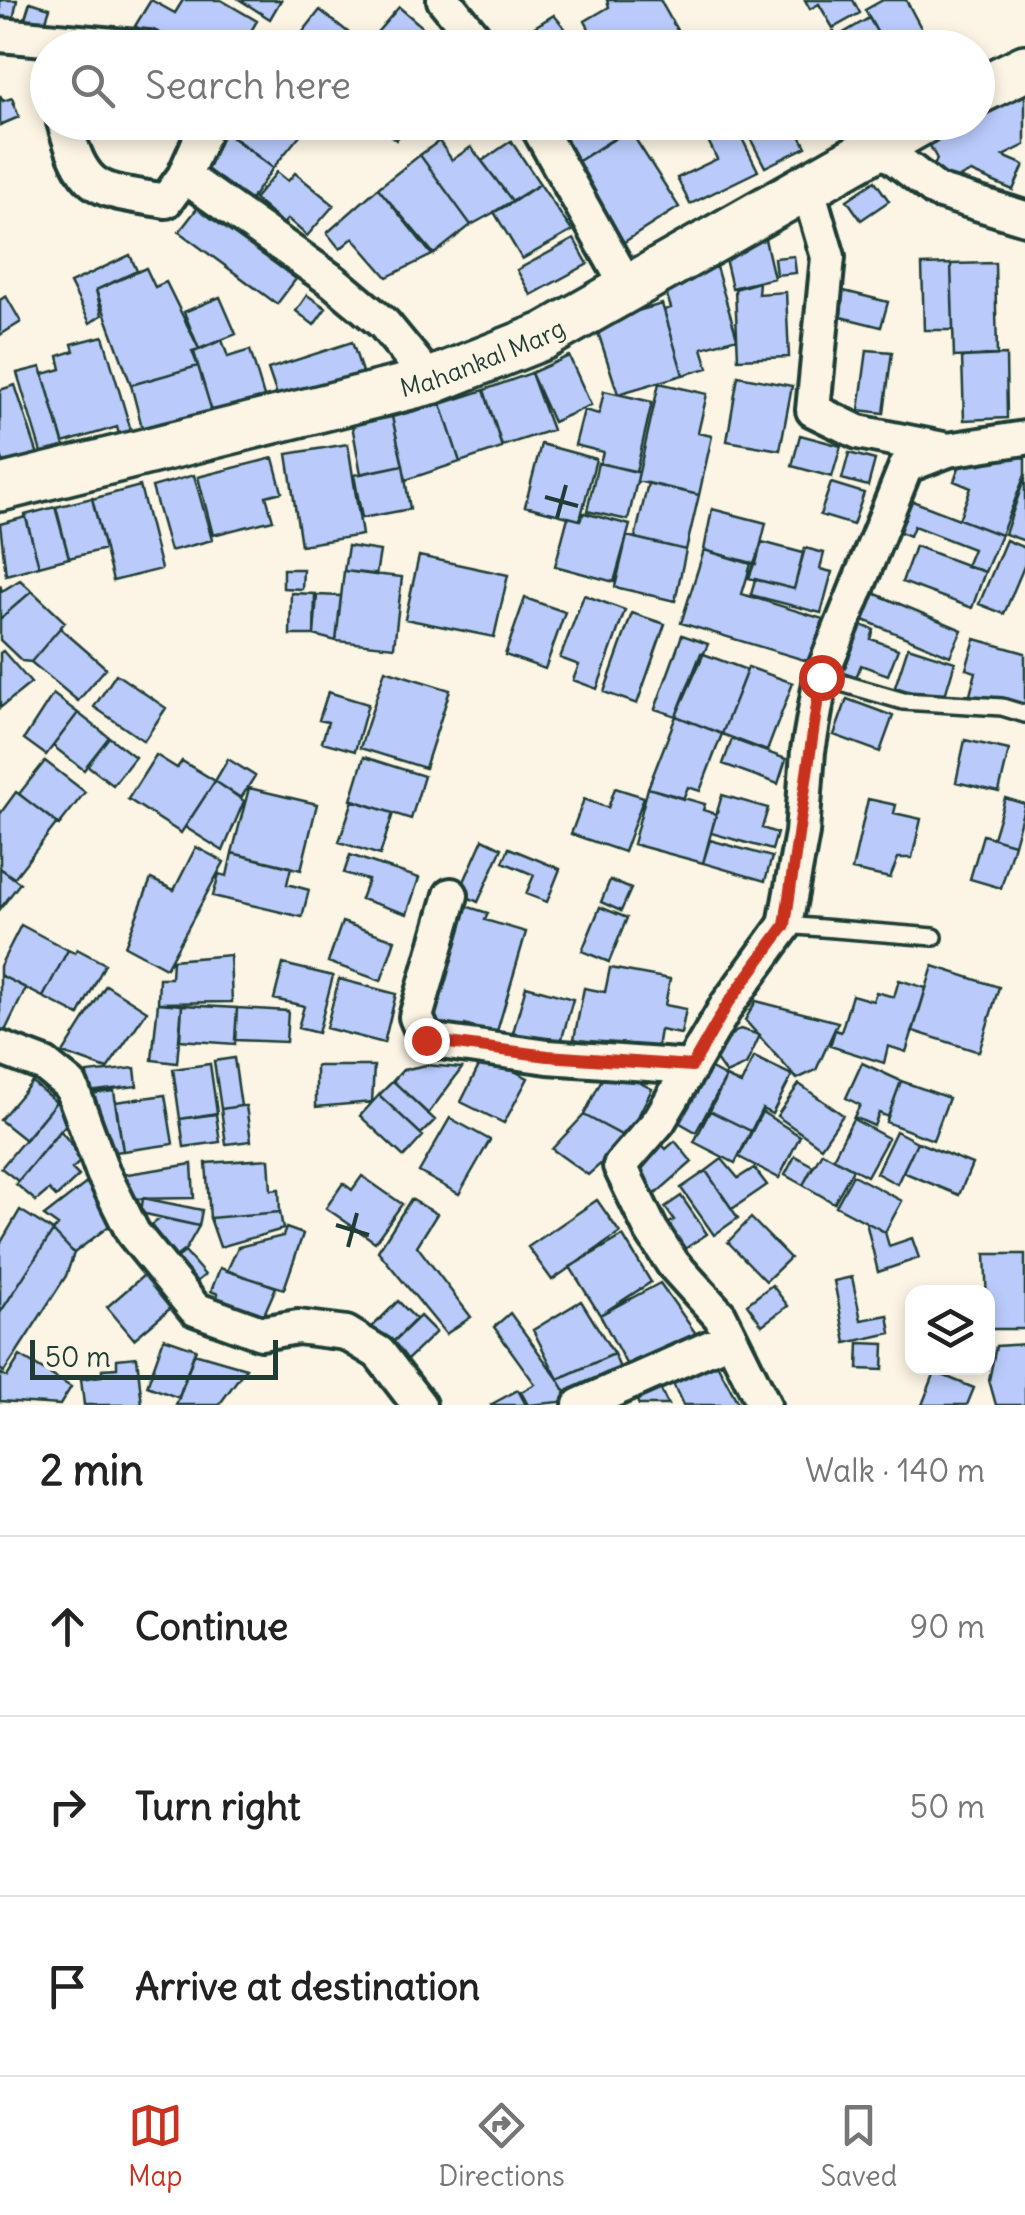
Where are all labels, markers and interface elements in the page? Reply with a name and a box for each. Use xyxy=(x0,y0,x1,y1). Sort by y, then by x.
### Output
search box xyxy=(30,30,995,140)
icon: search xyxy=(65,58,120,113)
text: Search here xyxy=(145,62,351,109)
street label: Mahankal Marg xyxy=(397,312,571,404)
route start xyxy=(799,655,845,701)
route end xyxy=(404,1018,450,1064)
map controls xyxy=(905,1285,995,1375)
button: layers xyxy=(905,1285,995,1375)
scale bar xyxy=(30,1335,278,1380)
text: 50 m xyxy=(45,1339,111,1375)
text: 2 min xyxy=(40,1444,144,1496)
text: Walk · 140 m xyxy=(805,1450,985,1491)
icon: ahead xyxy=(40,1599,95,1654)
text: Continue xyxy=(135,1603,288,1650)
text: 90 m xyxy=(910,1606,985,1647)
icon: right xyxy=(40,1779,95,1834)
text: Turn right xyxy=(135,1783,301,1830)
text: 50 m xyxy=(910,1786,985,1827)
icon: arrive xyxy=(40,1959,95,2014)
text: Arrive at destination xyxy=(135,1963,480,2010)
tab: Map xyxy=(128,2098,183,2194)
tab: Directions xyxy=(438,2098,565,2194)
tab: Saved xyxy=(820,2098,897,2194)

